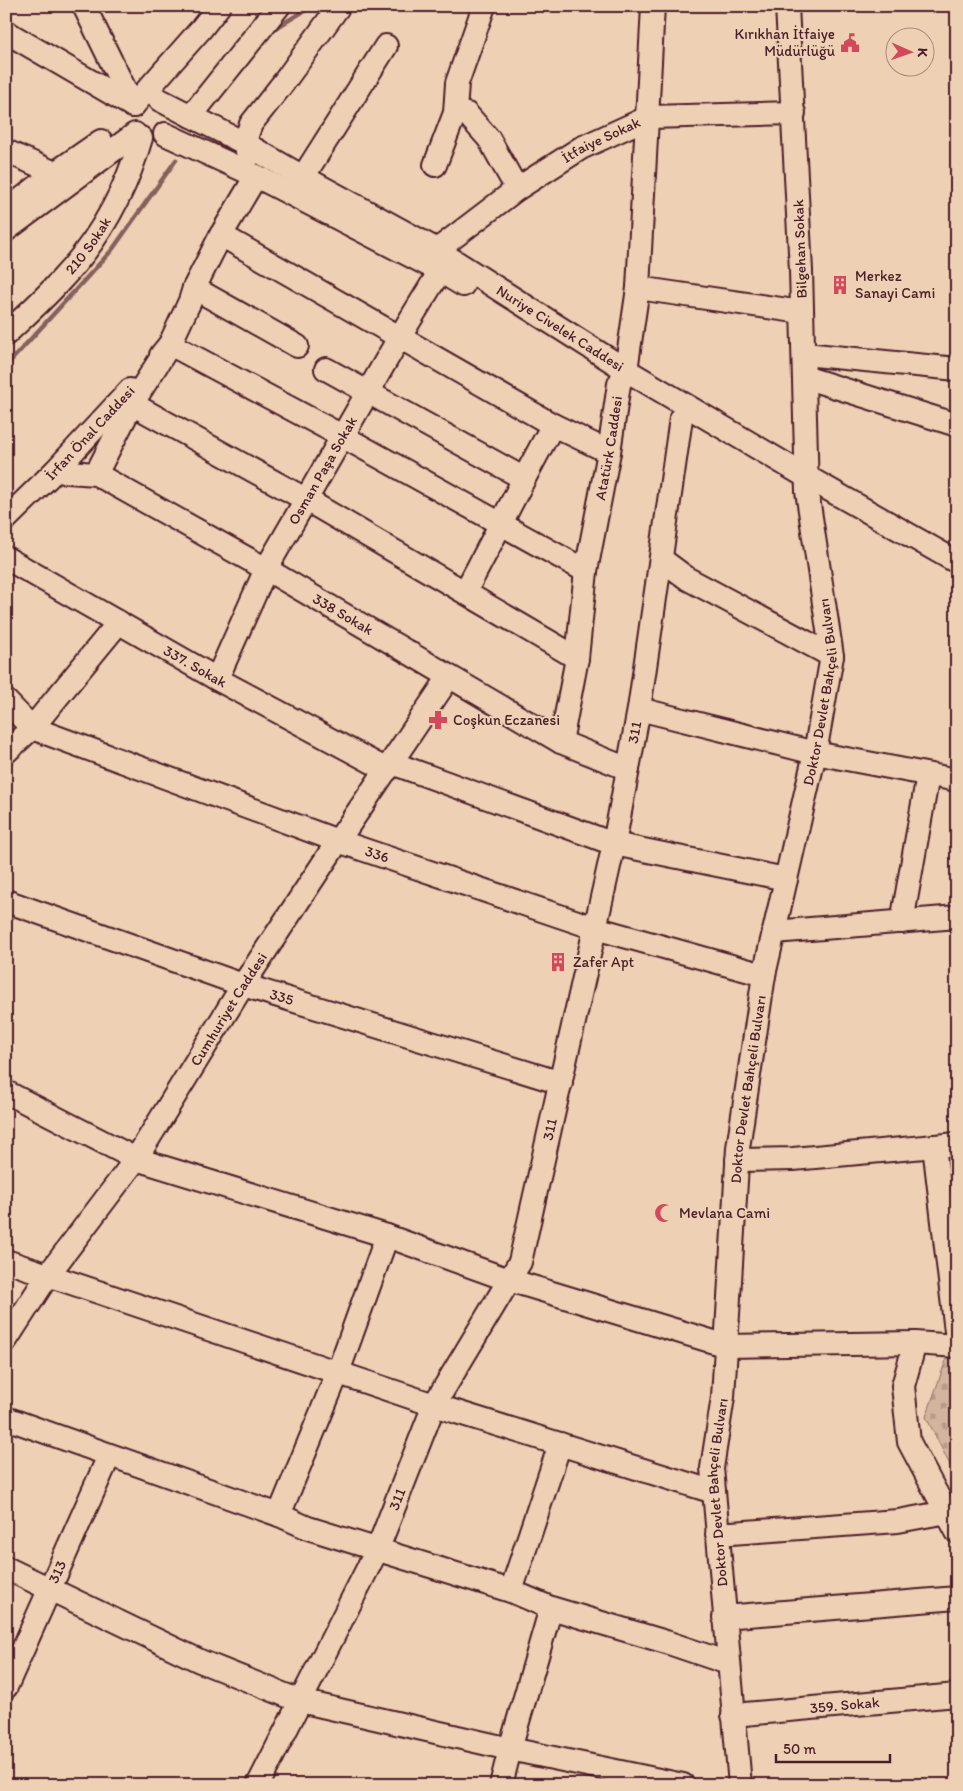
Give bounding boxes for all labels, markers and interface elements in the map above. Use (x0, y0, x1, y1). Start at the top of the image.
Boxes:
place label: Kırıkhan İtfaiye Müdürlüğü (734, 25, 835, 60)
north arrow (886, 28, 936, 78)
public building icon: Kırıkhan İtfaiye Müdürlüğü (839, 32, 861, 54)
text: K (914, 48, 931, 58)
street label: İtfaiye Sokak (558, 113, 644, 167)
street label: Bilgehan Sokak (789, 199, 811, 299)
street label: 210 Sokak (61, 213, 115, 278)
place label: Merkez Sanayi Cami (855, 267, 935, 302)
building icon: Merkez Sanayi Cami (829, 274, 851, 296)
street label: Nuriye Civelek Caddesi (493, 281, 627, 375)
street label: İrfan Önal Caddesi (42, 382, 138, 484)
street label: Atatürk Caddesi (591, 395, 626, 502)
street label: Osman Paşa Sokak (284, 413, 361, 528)
street label: 338 Sokak (309, 589, 377, 639)
street label: Doktor Devlet Bahçeli Bulvarı (799, 597, 841, 787)
street label: 337. Sokak (160, 641, 230, 692)
pharmacy icon: Coşkun Eczanesi (427, 709, 449, 731)
place label: Coşkun Eczanesi (453, 711, 560, 729)
street label: 311 (624, 720, 646, 745)
street label: 336 (363, 842, 392, 867)
street label: Cumhuriyet Caddesi (186, 949, 271, 1069)
building icon: Zafer Apt (547, 951, 569, 973)
place label: Zafer Apt (573, 953, 635, 971)
street label: 335 (268, 985, 296, 1009)
street label: Doktor Devlet Bahçeli Bulvarı (727, 994, 770, 1184)
street label: 311 (539, 1117, 561, 1142)
mosque icon: Mevlana Cami (653, 1202, 675, 1224)
place label: Mevlana Cami (679, 1204, 770, 1222)
street label: Doktor Devlet Bahçeli Bulvarı (703, 1397, 732, 1588)
street label: 311 (385, 1486, 410, 1513)
street label: 313 (44, 1558, 70, 1586)
street label: 359. Sokak (809, 1693, 881, 1717)
scale bar (776, 1731, 889, 1763)
text: 50 m (783, 1740, 816, 1758)

